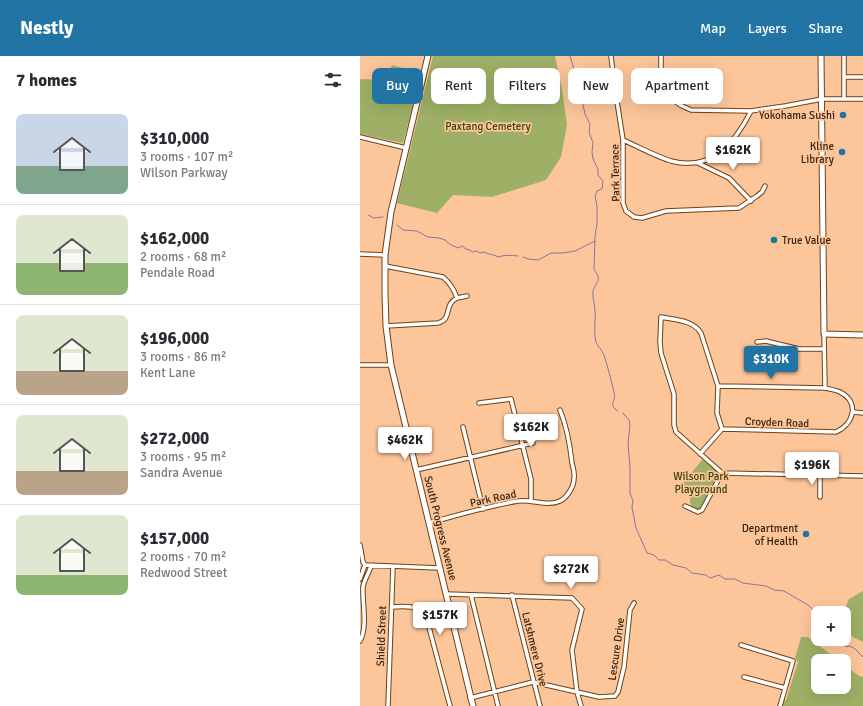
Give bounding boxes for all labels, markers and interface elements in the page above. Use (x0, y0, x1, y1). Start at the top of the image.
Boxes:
text: Nestly (20, 16, 73, 40)
text: Map (700, 20, 726, 37)
text: Layers (748, 20, 787, 37)
text: Share (809, 20, 843, 37)
chip: Buy (372, 68, 423, 104)
chip: Rent (431, 68, 486, 104)
chip: Filters (494, 68, 560, 104)
chip: New (568, 68, 623, 104)
chip: Apartment (631, 68, 723, 104)
icon: filters (322, 69, 344, 91)
text: 7 homes (16, 70, 77, 91)
place label: Yokohama Sushi (759, 109, 835, 122)
marker: Yokohama Sushi (838, 110, 848, 120)
park label: Paxtang Cemetery (445, 120, 532, 133)
text: $310,000 (140, 128, 209, 149)
icon: home (48, 130, 96, 178)
pin: $162K (705, 137, 761, 171)
place label: Kline Library (801, 140, 835, 166)
text: $162K (715, 142, 751, 158)
street label: Park Terrace (608, 144, 623, 202)
marker: Kline Library (837, 147, 847, 157)
text: 3 rooms · 107 m² (140, 149, 233, 165)
text: Wilson Parkway (140, 165, 228, 181)
text: $162,000 (140, 228, 209, 249)
icon: home (48, 231, 96, 279)
place label: True Value (782, 234, 831, 247)
marker: True Value (769, 235, 779, 245)
text: 2 rooms · 68 m² (140, 249, 226, 265)
text: Pendale Road (140, 265, 215, 281)
text: $196,000 (140, 328, 209, 349)
icon: home (48, 331, 96, 379)
pin: $310K (743, 346, 799, 380)
text: 3 rooms · 86 m² (140, 349, 226, 365)
text: $310K (753, 351, 789, 367)
text: Kent Lane (140, 365, 195, 381)
pin: $162K (503, 414, 559, 448)
street label: Croyden Road (745, 415, 810, 430)
text: $162K (513, 419, 549, 435)
pin: $462K (377, 427, 433, 461)
text: $272,000 (140, 428, 209, 449)
icon: home (48, 431, 96, 479)
text: $462K (387, 432, 423, 448)
text: 3 rooms · 95 m² (140, 449, 226, 465)
pin: $196K (784, 452, 840, 486)
text: $196K (794, 457, 830, 473)
text: Sandra Avenue (140, 465, 223, 481)
park label: Wilson Park Playground (673, 470, 729, 496)
street label: South Progress Avenue (421, 474, 460, 582)
street label: Park Road (469, 487, 518, 510)
place label: Department of Health (742, 522, 798, 548)
text: $157,000 (140, 528, 209, 549)
marker: Department of Health (801, 529, 811, 539)
icon: home (48, 531, 96, 579)
text: 2 rooms · 70 m² (140, 549, 226, 565)
pin: $272K (543, 556, 599, 590)
text: $272K (553, 561, 589, 577)
text: Redwood Street (140, 565, 227, 581)
pin: $157K (412, 602, 468, 636)
street label: Shield Street (374, 605, 389, 667)
map controls (811, 606, 851, 694)
button: + (811, 606, 851, 646)
text: $157K (422, 607, 458, 623)
street label: Latshmere Drive (519, 610, 550, 688)
street label: Lescure Drive (606, 617, 627, 681)
button: − (811, 654, 851, 694)

